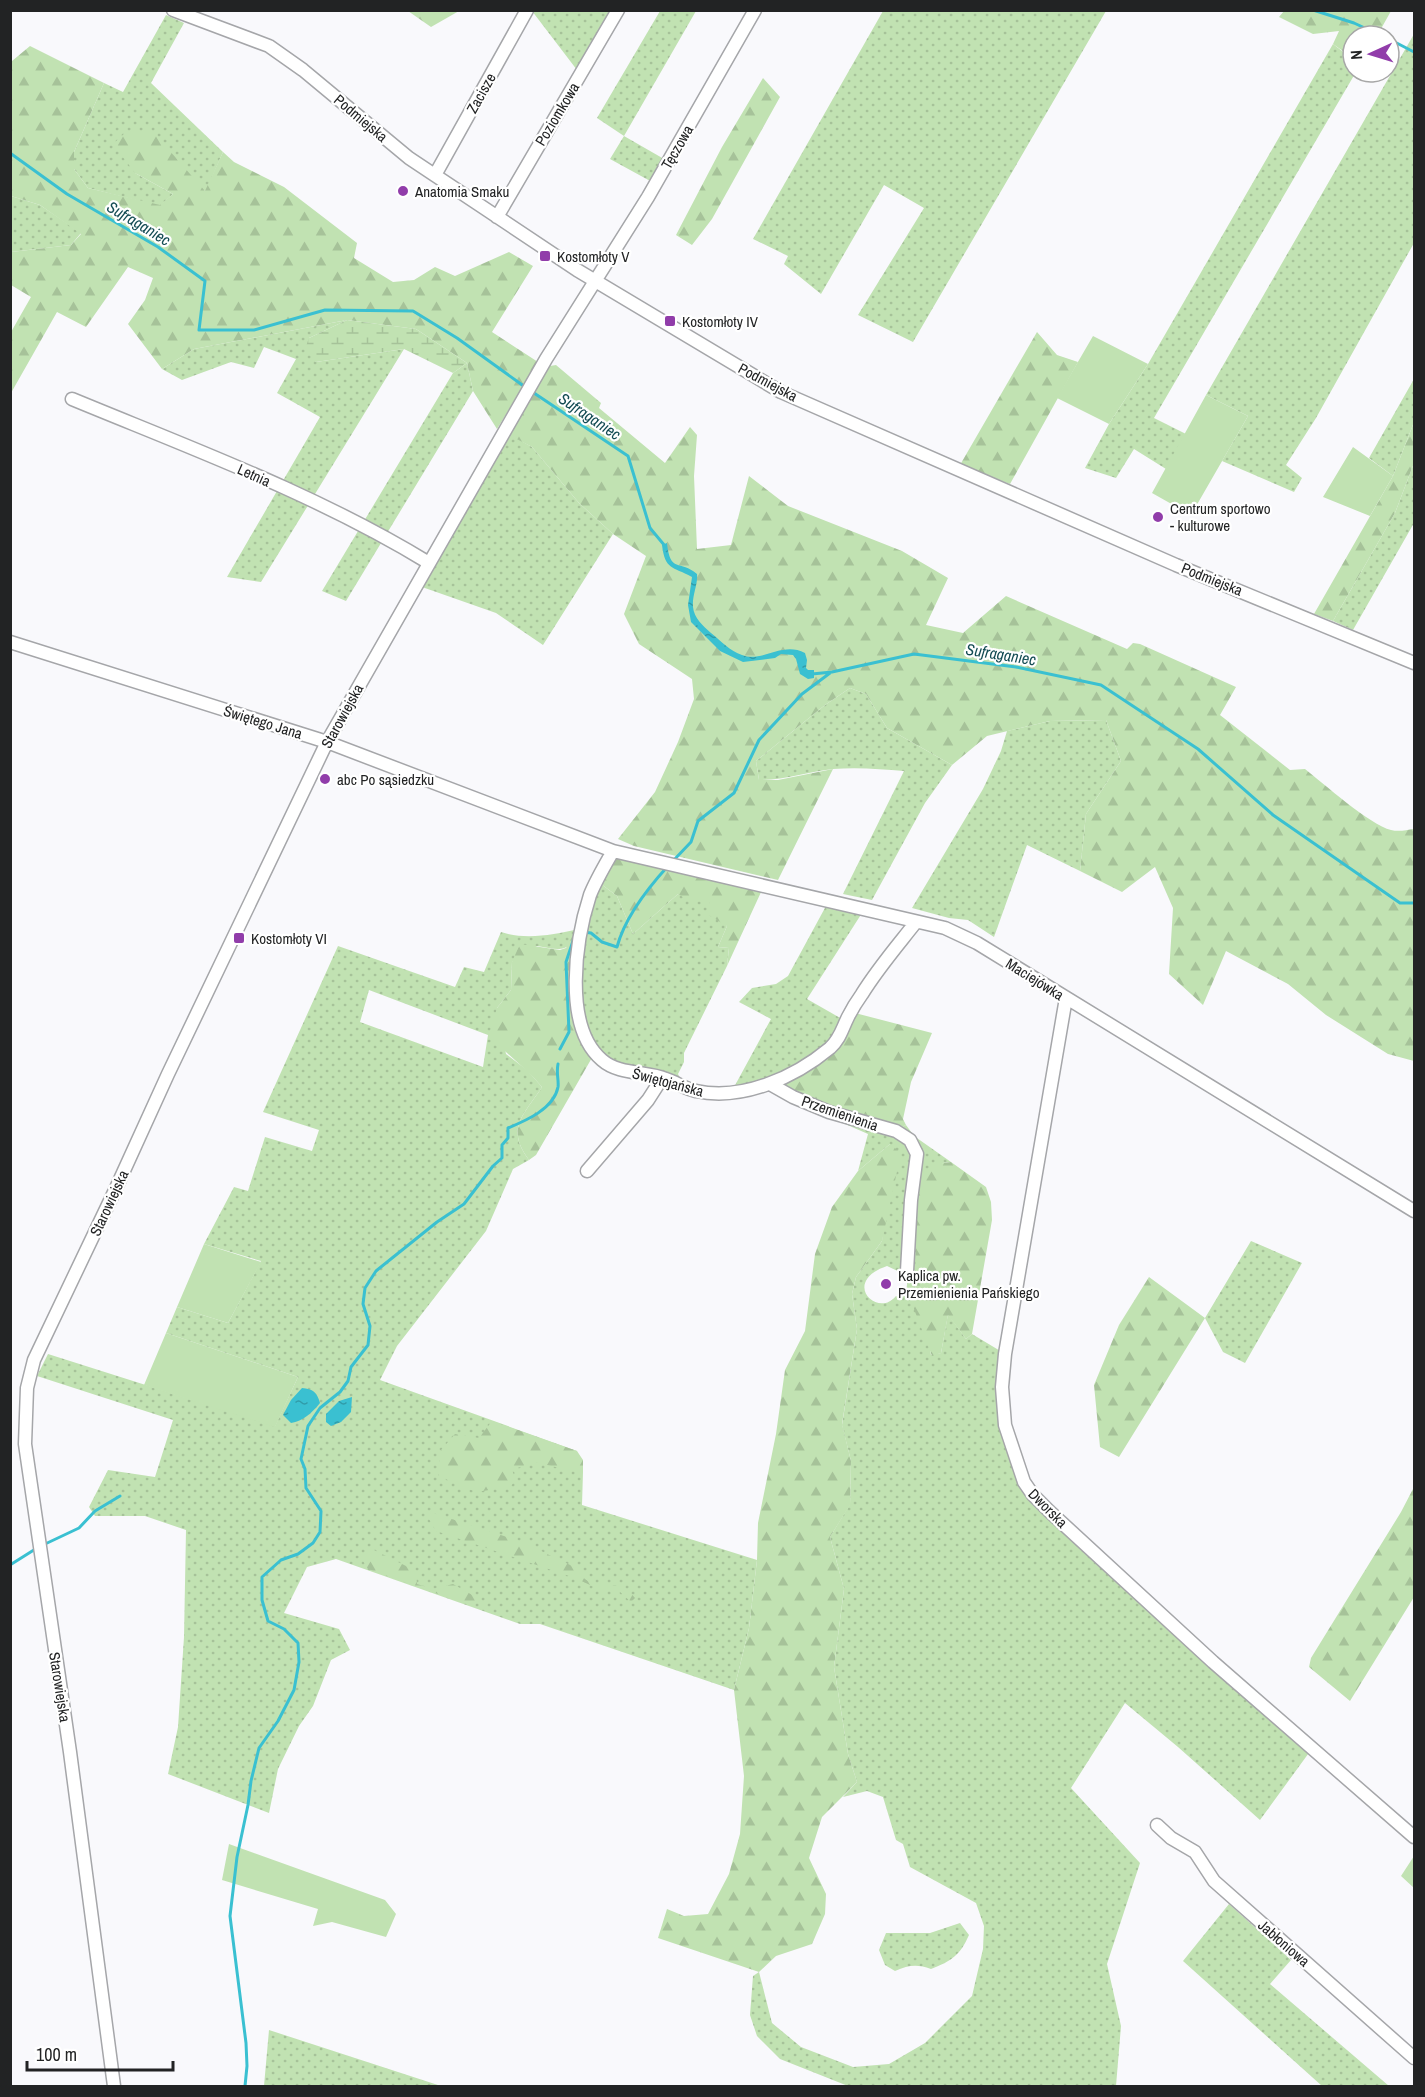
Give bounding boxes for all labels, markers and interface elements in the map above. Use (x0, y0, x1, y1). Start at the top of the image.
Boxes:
north arrow (1341, 24, 1401, 84)
text: N (1345, 50, 1367, 61)
street label: Zacisze (461, 69, 501, 117)
street label: Poziomkowa (530, 78, 584, 150)
street label: Podmiejska (330, 89, 392, 147)
street label: Tęczowa (656, 121, 698, 173)
place label: Anatomia Smaku (414, 181, 509, 202)
marker: Anatomia Smaku (396, 184, 410, 198)
water label: Sufraganiec (103, 195, 175, 251)
place label: Kostomłoty V (557, 246, 630, 267)
marker: Kostomłoty V (538, 249, 552, 263)
place label: Kostomłoty IV (682, 311, 759, 332)
marker: Kostomłoty IV (663, 314, 677, 328)
street label: Podmiejska (735, 358, 801, 406)
water label: Sufraganiec (555, 387, 626, 445)
street label: Letnia (234, 458, 274, 492)
place label: Centrum sportowo - kulturowe (1170, 498, 1271, 536)
marker: Centrum sportowo - kulturowe (1151, 510, 1165, 524)
street label: Podmiejska (1178, 557, 1246, 601)
water label: Sufraganiec (964, 638, 1038, 670)
street label: Starowiejska (316, 680, 368, 752)
street label: Świętego Jana (221, 700, 305, 744)
place label: abc Po sąsiedzku (337, 769, 434, 790)
marker: abc Po sąsiedzku (318, 772, 332, 786)
place label: Kostomłoty VI (251, 928, 327, 949)
marker: Kostomłoty VI (232, 931, 246, 945)
street label: Maciejówka (1002, 953, 1068, 1005)
street label: Świętojańska (630, 1062, 706, 1102)
street label: Przemienienia (799, 1090, 881, 1136)
street label: Starowiejska (85, 1167, 133, 1239)
place label: Kaplica pw. Przemienienia Pańskiego (898, 1265, 1040, 1303)
marker: Kaplica pw. Przemienienia Pańskiego (879, 1277, 893, 1291)
street label: Dworska (1024, 1484, 1072, 1532)
street label: Starowiejska (44, 1651, 76, 1724)
street label: Jabłoniowa (1254, 1915, 1314, 1971)
scale bar (27, 2034, 172, 2072)
text: 100 m (36, 2042, 77, 2067)

